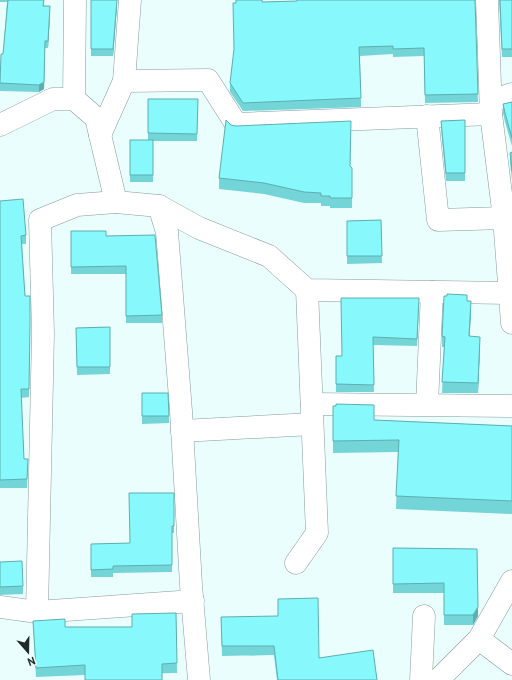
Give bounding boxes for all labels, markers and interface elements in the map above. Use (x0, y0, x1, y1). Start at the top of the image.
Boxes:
north arrow (8, 632, 48, 672)
text: N (26, 654, 37, 669)

